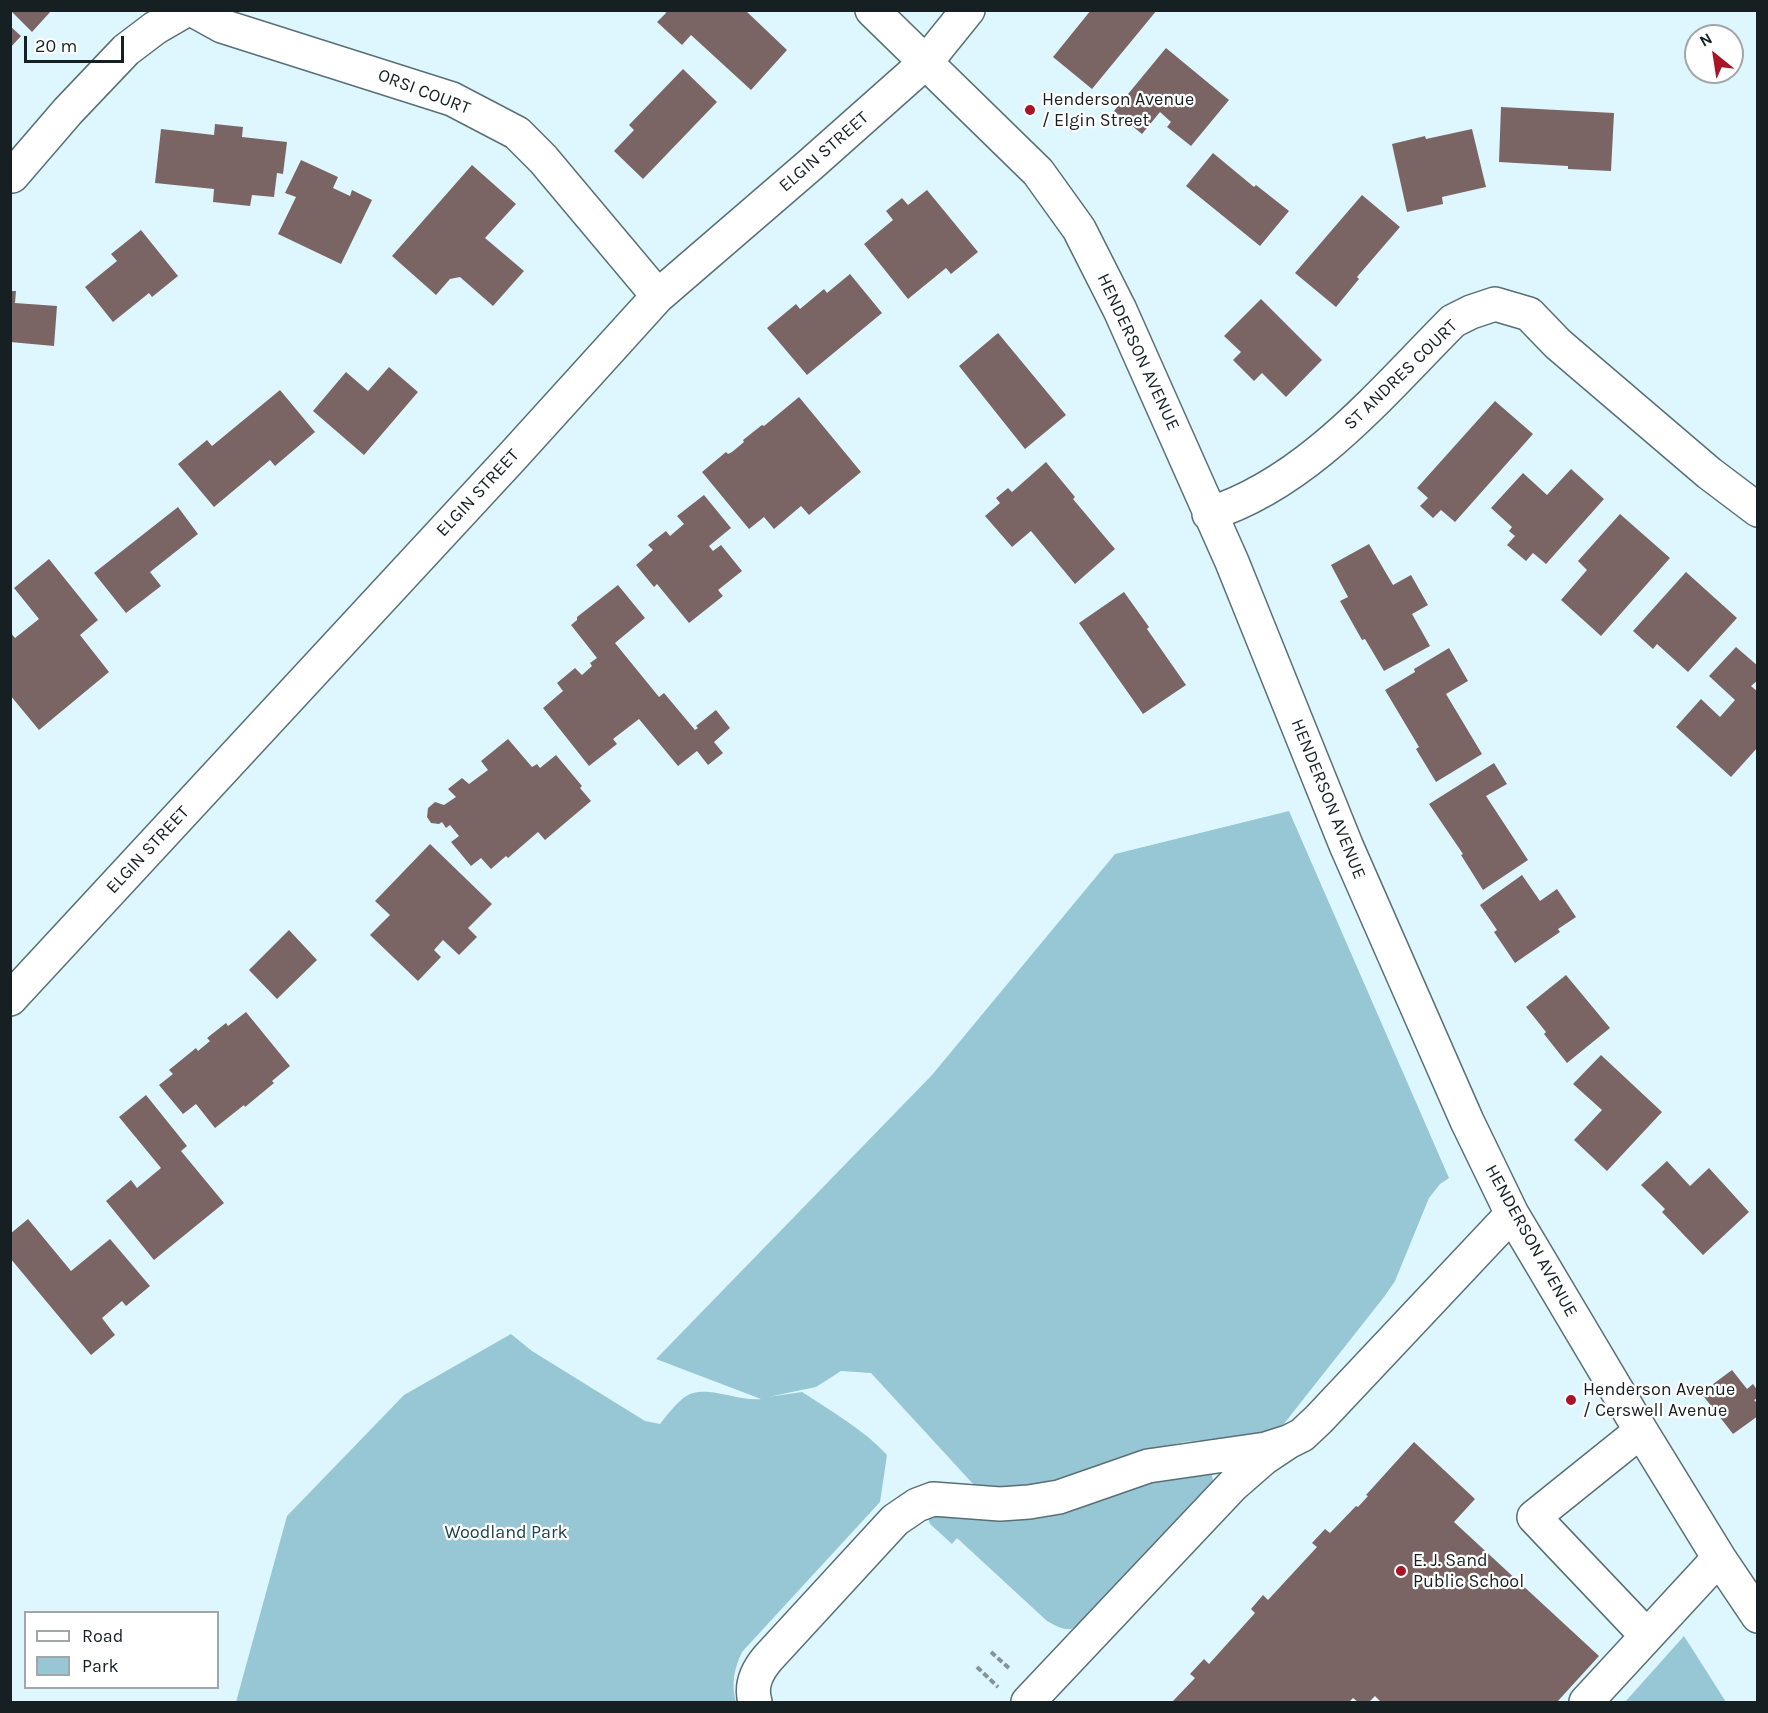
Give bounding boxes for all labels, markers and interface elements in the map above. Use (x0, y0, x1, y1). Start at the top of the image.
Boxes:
scale bar (27, 24, 128, 62)
north arrow (1684, 24, 1744, 84)
text: N (1696, 29, 1715, 51)
text: 20 m (35, 35, 77, 57)
street label: ORSI COURT (375, 64, 473, 120)
place label: Henderson Avenue / Elgin Street (1042, 89, 1194, 132)
marker: Henderson Avenue / Elgin Street (1023, 103, 1037, 117)
street label: ELGIN STREET (775, 107, 873, 197)
street label: HENDERSON AVENUE (1092, 270, 1184, 434)
street label: ST ANDRES COURT (1340, 315, 1462, 435)
street label: ELGIN STREET (432, 445, 524, 541)
street label: HENDERSON AVENUE (1286, 716, 1370, 882)
street label: ELGIN STREET (102, 802, 194, 898)
street label: HENDERSON AVENUE (1480, 1161, 1582, 1321)
place label: Henderson Avenue / Cerswell Avenue (1583, 1379, 1735, 1422)
marker: Henderson Avenue / Cerswell Avenue (1564, 1393, 1578, 1407)
park label: Woodland Park (444, 1522, 568, 1544)
place label: E. J. Sand Public School (1413, 1550, 1524, 1592)
marker: E. J. Sand Public School (1394, 1564, 1408, 1578)
legend (24, 1611, 219, 1689)
text: Road (82, 1625, 123, 1647)
text: Park (82, 1655, 119, 1677)

